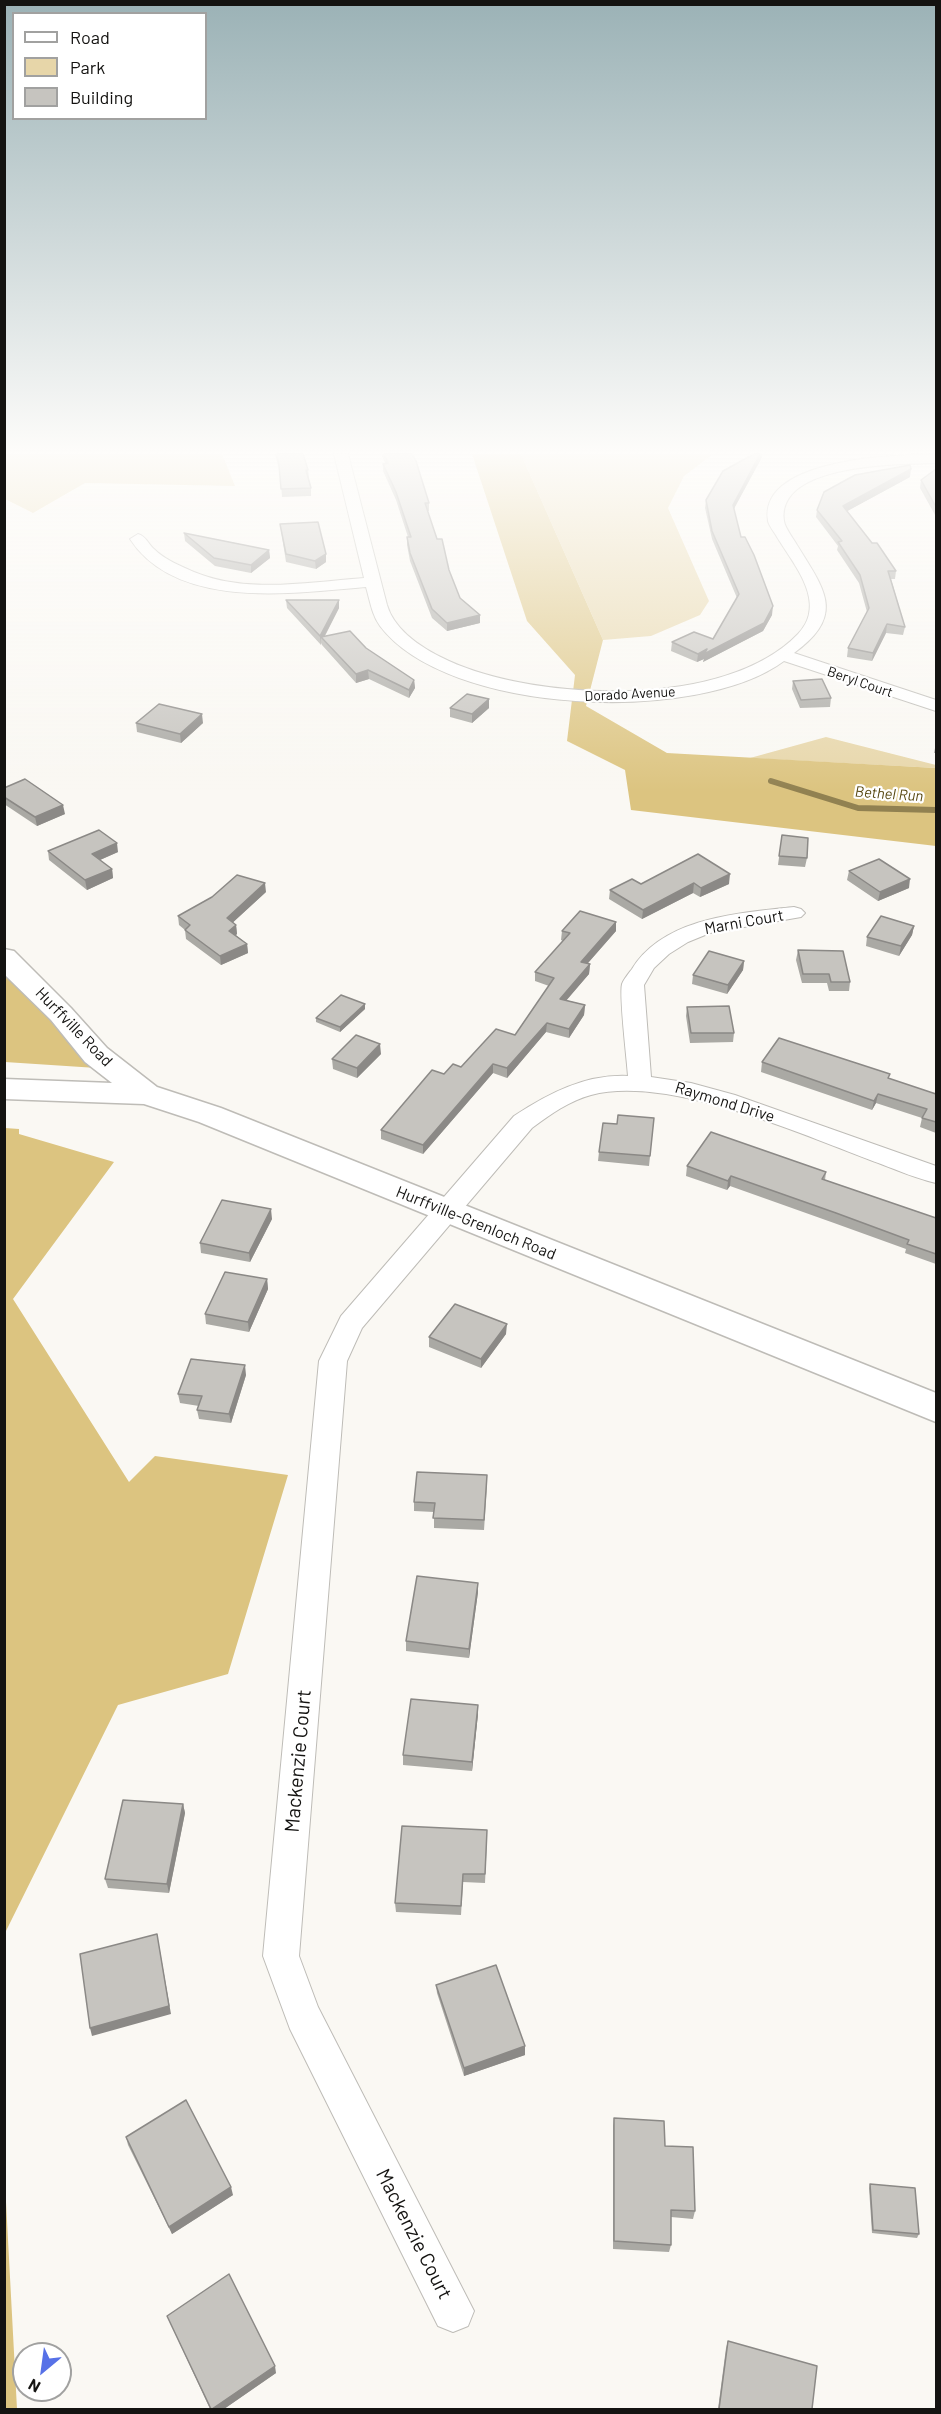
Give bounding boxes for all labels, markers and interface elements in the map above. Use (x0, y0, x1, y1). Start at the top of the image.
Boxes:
legend (12, 12, 207, 120)
text: Road (70, 26, 110, 48)
text: Park (70, 56, 105, 78)
text: Building (70, 86, 133, 108)
street label: Beryl Court (825, 663, 895, 701)
street label: Dorado Avenue (584, 683, 676, 705)
water label: Bethel Run (854, 783, 924, 805)
street label: Marni Court (703, 906, 785, 938)
street label: Hurffville Road (31, 983, 117, 1071)
street label: Raymond Drive (673, 1078, 777, 1126)
street label: Hurffville-Grenloch Road (393, 1182, 559, 1264)
street label: Mackenzie Court (280, 1689, 316, 1833)
street label: Mackenzie Court (371, 2165, 457, 2303)
north arrow (12, 2342, 72, 2402)
text: N (25, 2376, 43, 2397)

